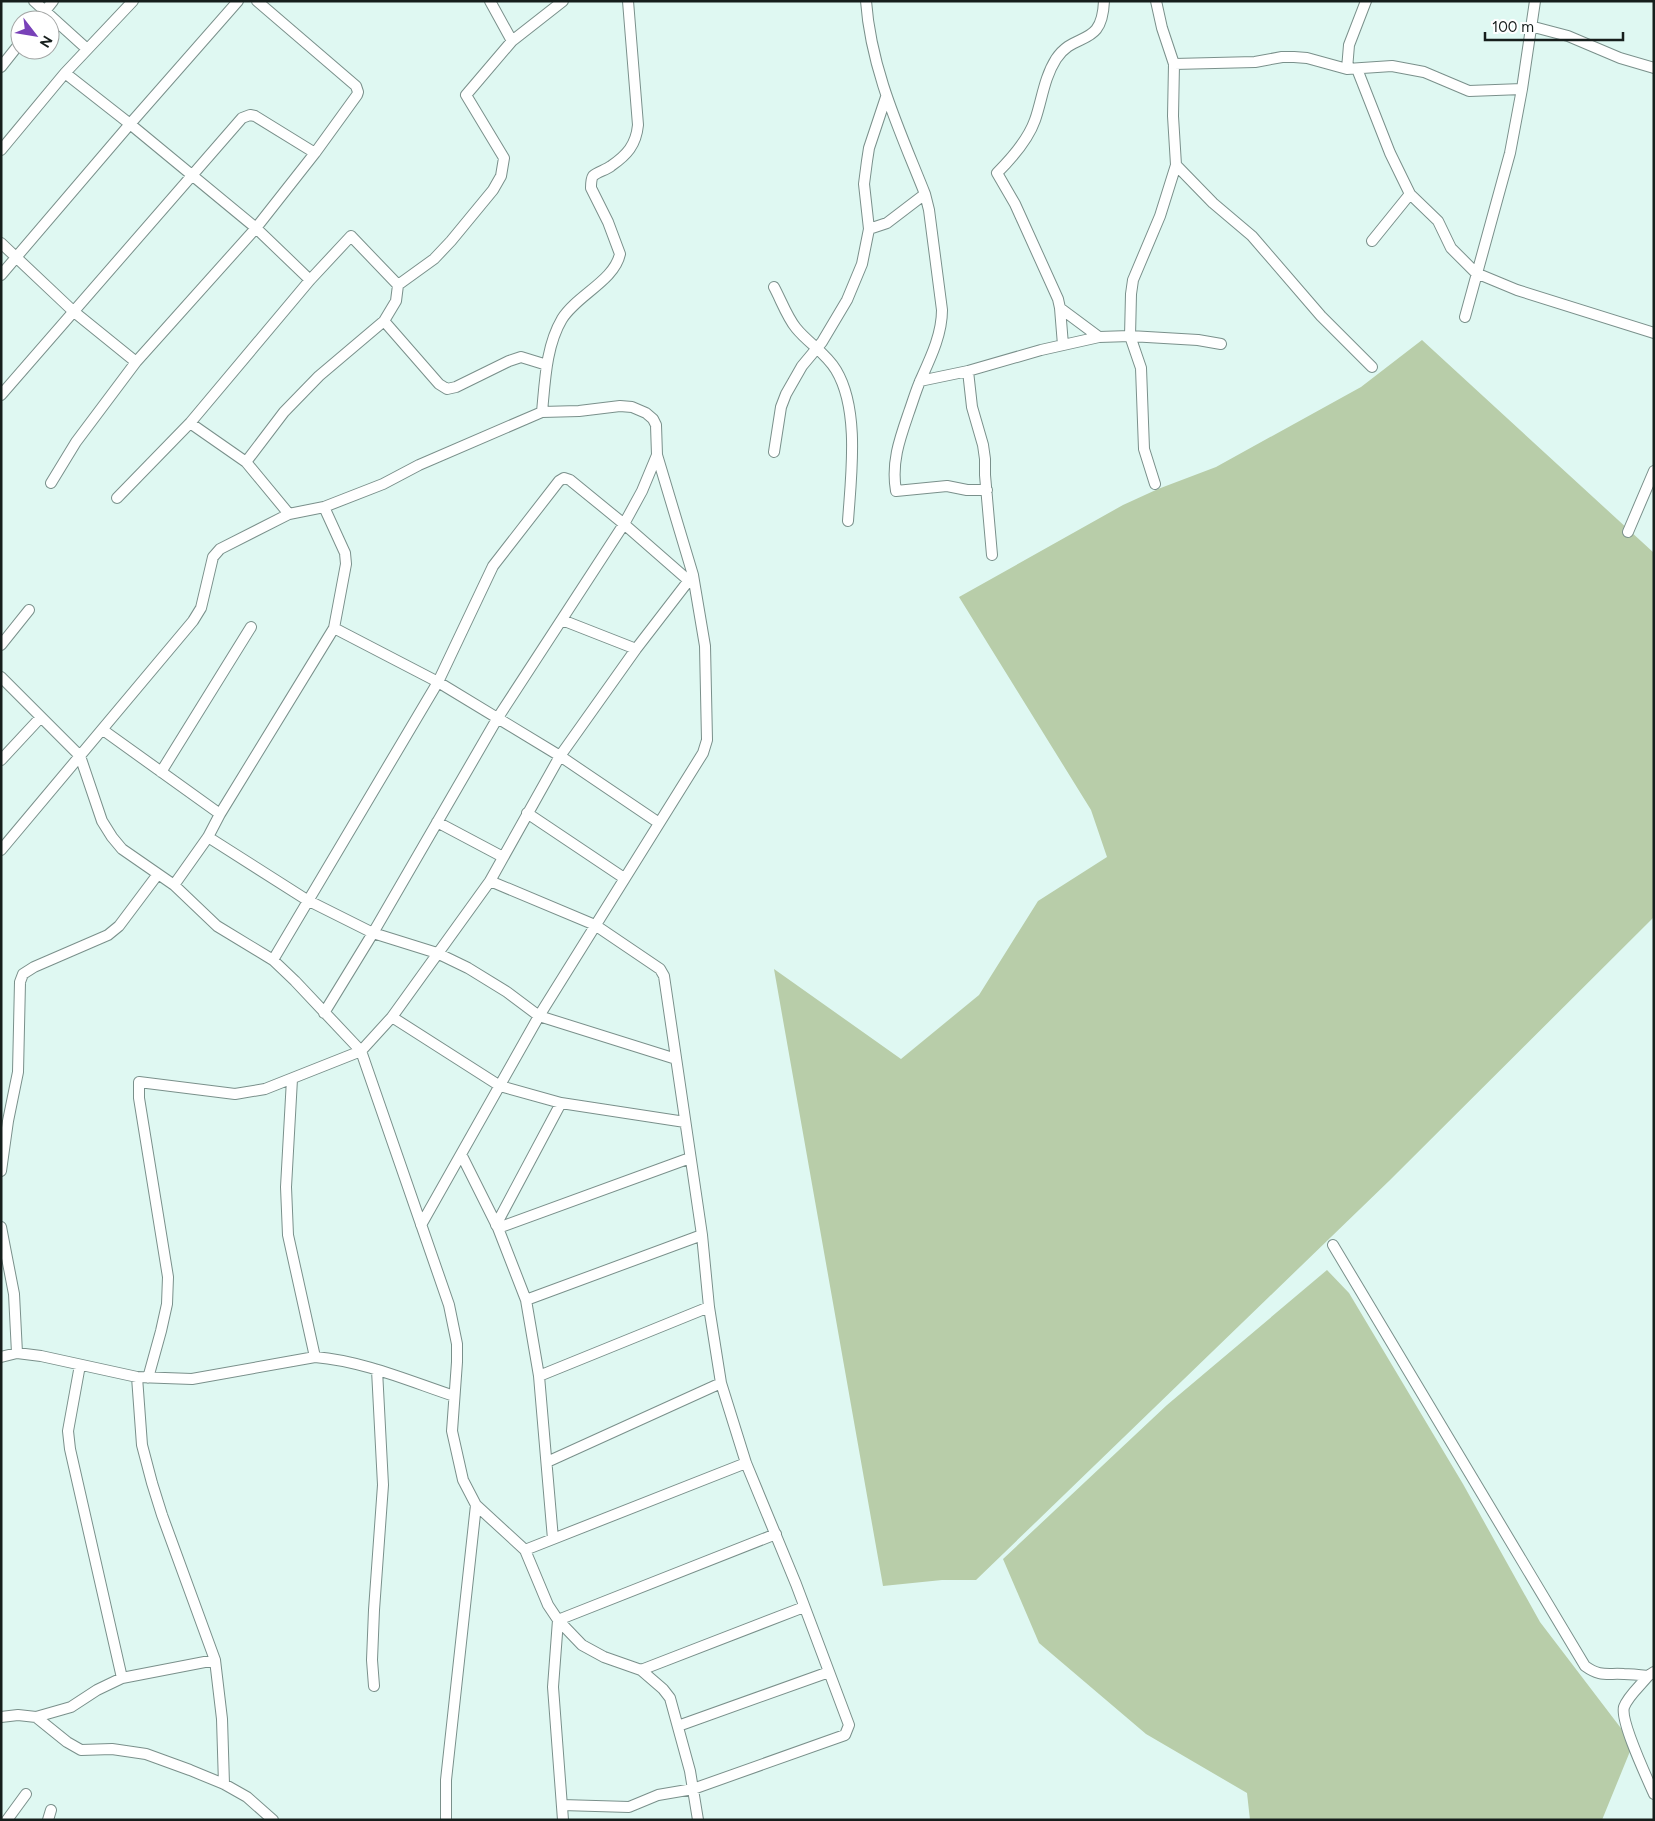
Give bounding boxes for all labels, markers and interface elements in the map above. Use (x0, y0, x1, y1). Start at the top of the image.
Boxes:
north arrow (10, 10, 60, 60)
scale bar (1485, 10, 1622, 42)
text: 100 m (1492, 18, 1534, 36)
text: N (36, 32, 56, 50)

